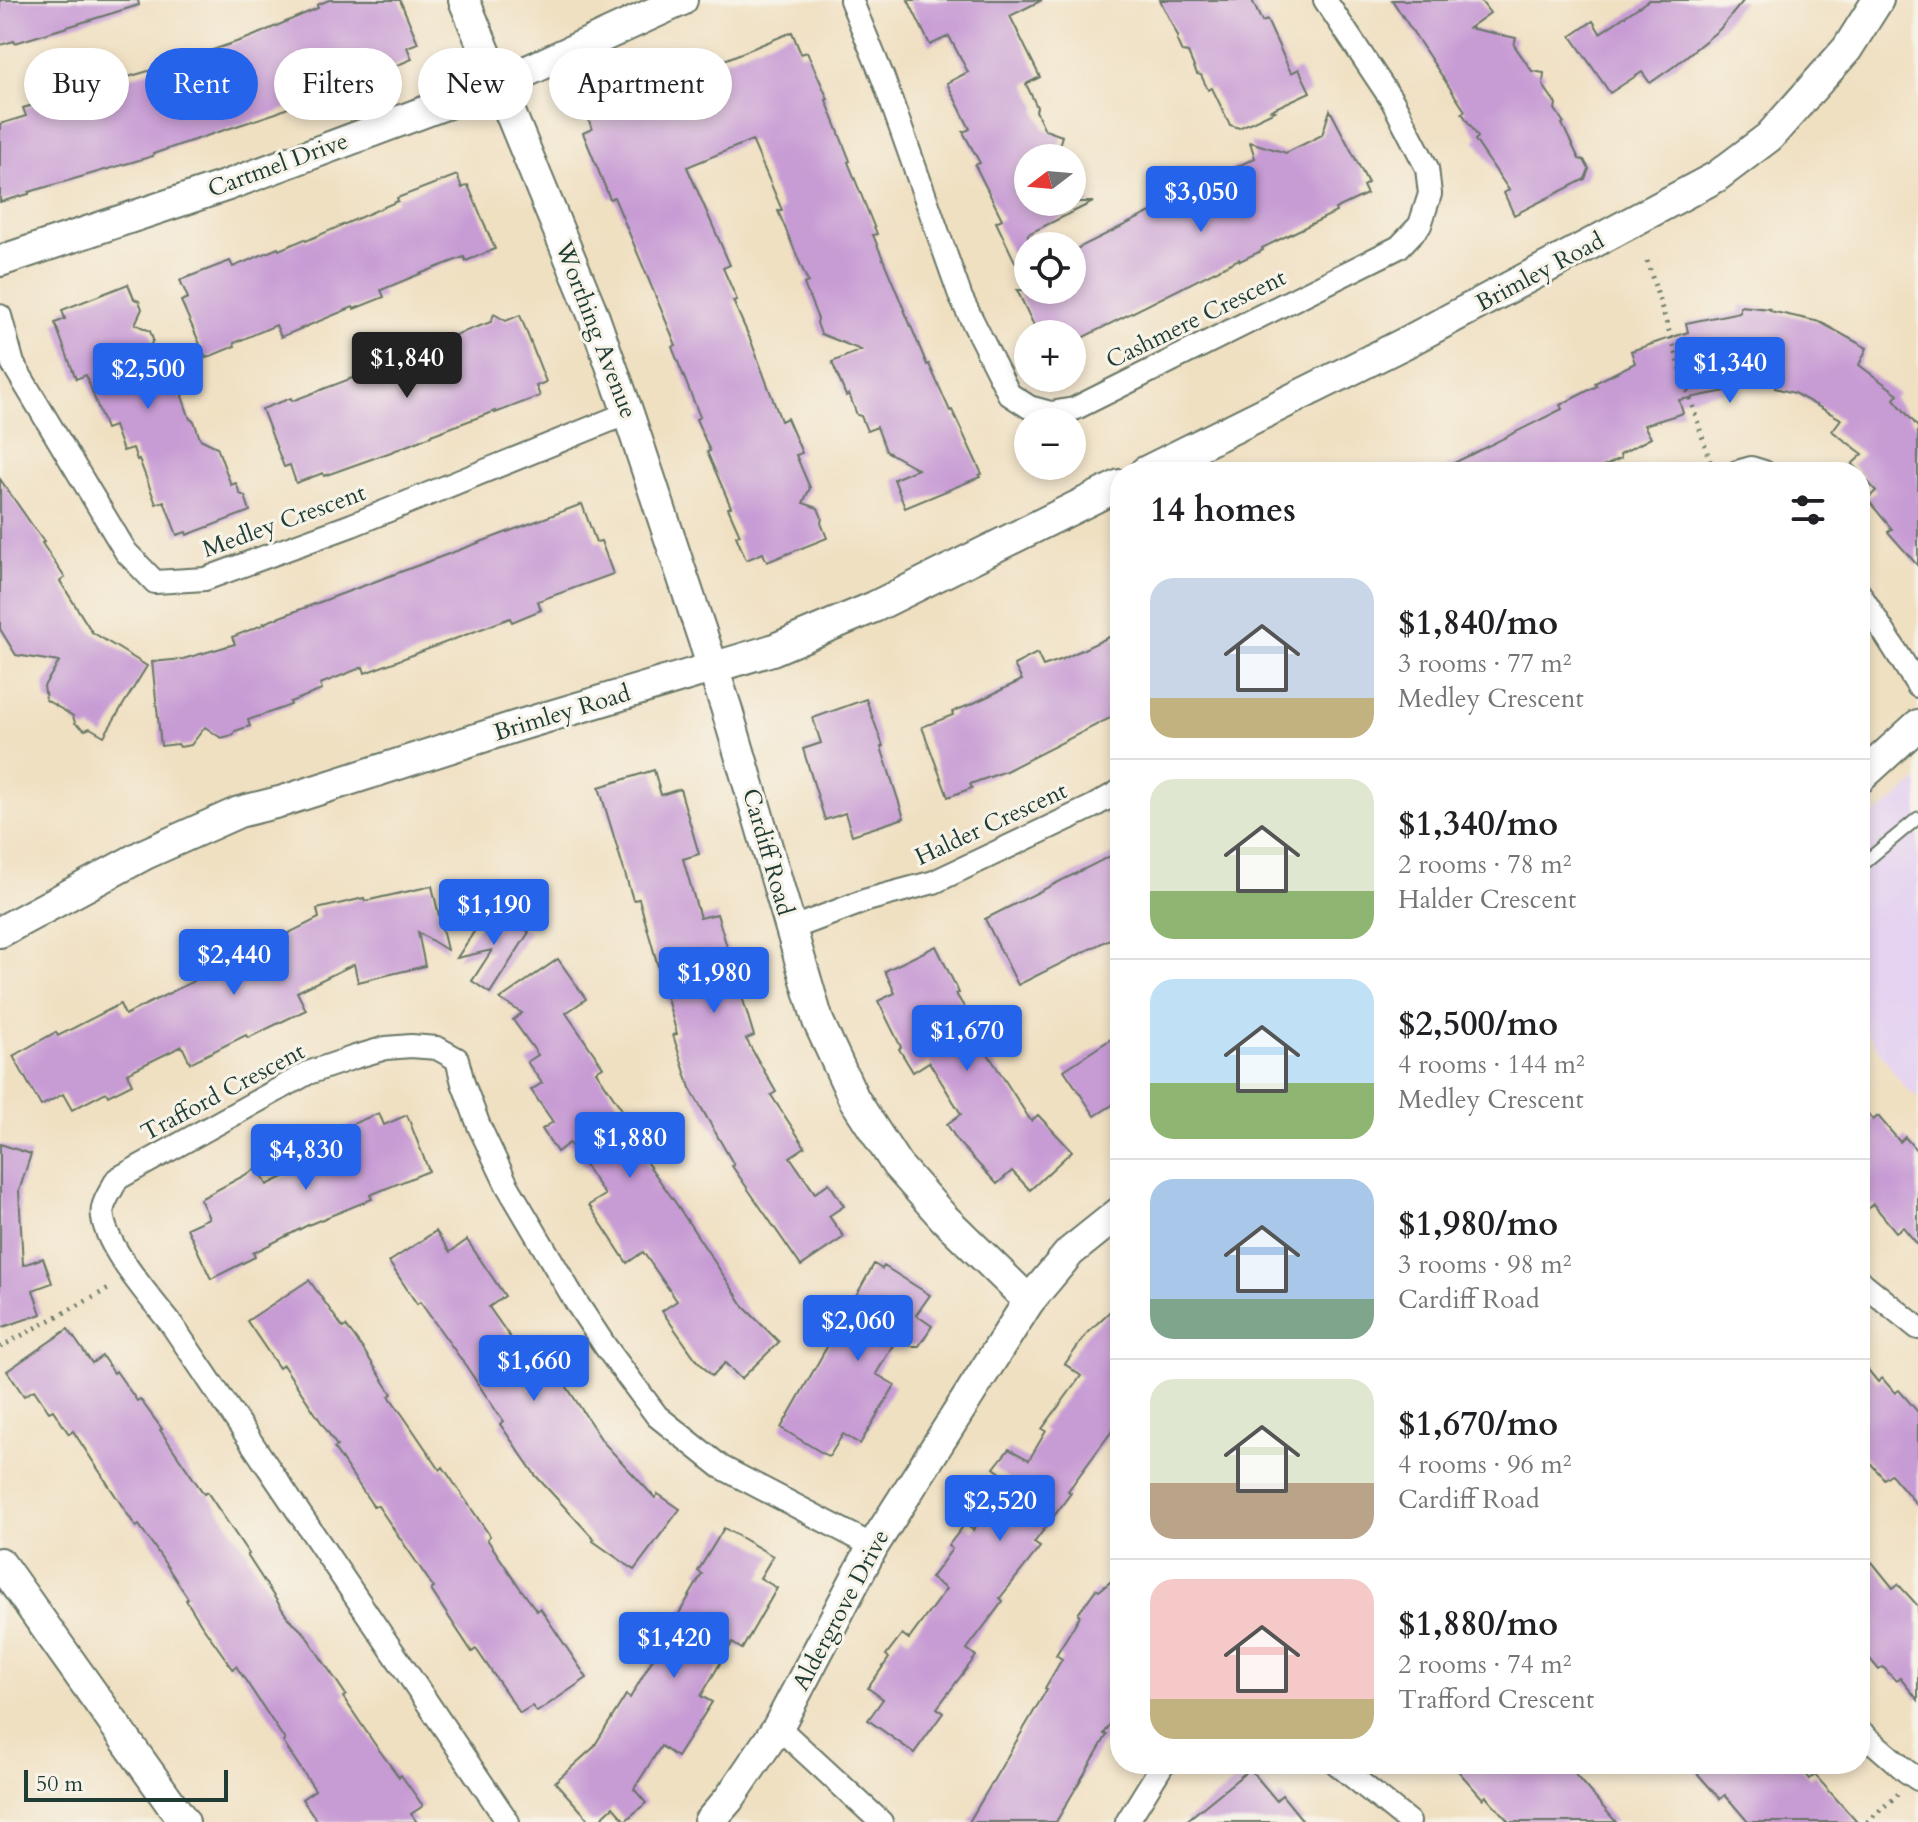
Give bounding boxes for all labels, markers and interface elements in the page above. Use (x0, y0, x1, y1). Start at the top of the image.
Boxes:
chip: Buy (24, 48, 129, 120)
chip: Rent (145, 48, 258, 120)
chip: Filters (274, 48, 402, 120)
chip: New (418, 48, 533, 120)
chip: Apartment (549, 48, 732, 120)
street label: Cartmel Drive (203, 124, 353, 206)
north arrow (1014, 144, 1086, 216)
map controls (1014, 144, 1086, 480)
pin: $3,050 (1136, 166, 1266, 234)
text: $3,050 (1164, 174, 1238, 209)
street label: Brimley Road (1470, 224, 1610, 320)
button: locate (1014, 232, 1086, 304)
street label: Worthing Avenue (547, 236, 645, 423)
street label: Cashmere Crescent (1101, 261, 1292, 377)
button: + (1014, 320, 1086, 392)
pin: $1,840 (342, 332, 472, 400)
pin: $1,340 (1665, 337, 1795, 405)
text: $1,840 (370, 340, 444, 375)
pin: $2,500 (83, 343, 213, 411)
text: $1,340 (1693, 345, 1767, 380)
text: $2,500 (111, 351, 185, 386)
button: − (1014, 408, 1086, 480)
street label: Medley Crescent (198, 476, 371, 566)
text: 14 homes (1150, 487, 1296, 533)
icon: filters (1786, 488, 1830, 532)
text: $1,840/mo (1398, 600, 1558, 646)
icon: home (1214, 610, 1310, 706)
text: 3 rooms · 77 m² (1398, 646, 1571, 681)
street label: Brimley Road (490, 677, 634, 749)
text: Medley Crescent (1398, 681, 1584, 716)
street label: Halder Crescent (909, 774, 1073, 874)
street label: Cardiff Road (734, 785, 802, 920)
text: $1,340/mo (1398, 801, 1558, 847)
icon: home (1214, 811, 1310, 907)
text: 2 rooms · 78 m² (1398, 847, 1571, 882)
pin: $1,190 (429, 879, 559, 947)
text: Halder Crescent (1398, 882, 1576, 917)
text: $1,190 (457, 887, 531, 922)
pin: $2,440 (169, 929, 299, 997)
text: $2,440 (197, 937, 271, 972)
pin: $1,980 (649, 947, 779, 1015)
text: $1,980 (677, 955, 751, 990)
text: $2,500/mo (1398, 1001, 1558, 1047)
pin: $1,670 (902, 1005, 1032, 1073)
icon: home (1214, 1011, 1310, 1107)
text: $1,670 (930, 1013, 1004, 1048)
street label: Trafford Crescent (135, 1035, 311, 1149)
text: 4 rooms · 144 m² (1398, 1047, 1585, 1082)
text: Medley Crescent (1398, 1082, 1584, 1117)
pin: $1,880 (565, 1112, 695, 1180)
text: $1,880 (593, 1120, 667, 1155)
pin: $4,830 (241, 1124, 371, 1192)
text: $4,830 (269, 1132, 343, 1167)
text: $1,980/mo (1398, 1201, 1558, 1247)
icon: home (1214, 1211, 1310, 1307)
text: 3 rooms · 98 m² (1398, 1247, 1571, 1282)
text: Cardiff Road (1398, 1282, 1540, 1317)
pin: $2,060 (793, 1295, 923, 1363)
text: $2,060 (821, 1303, 895, 1338)
pin: $1,660 (469, 1335, 599, 1403)
text: $1,660 (497, 1343, 571, 1378)
text: $1,670/mo (1398, 1401, 1558, 1447)
icon: home (1214, 1411, 1310, 1507)
text: 4 rooms · 96 m² (1398, 1447, 1571, 1482)
pin: $2,520 (935, 1475, 1065, 1543)
text: Cardiff Road (1398, 1482, 1540, 1517)
text: $2,520 (963, 1483, 1037, 1518)
street label: Aldergrove Drive (785, 1524, 897, 1696)
text: $1,880/mo (1398, 1601, 1558, 1647)
icon: home (1214, 1611, 1310, 1707)
pin: $1,420 (609, 1612, 739, 1680)
text: $1,420 (637, 1620, 711, 1655)
text: 2 rooms · 74 m² (1398, 1647, 1571, 1682)
text: Trafford Crescent (1398, 1682, 1594, 1717)
scale bar (24, 1766, 228, 1802)
text: 50 m (36, 1769, 83, 1799)

